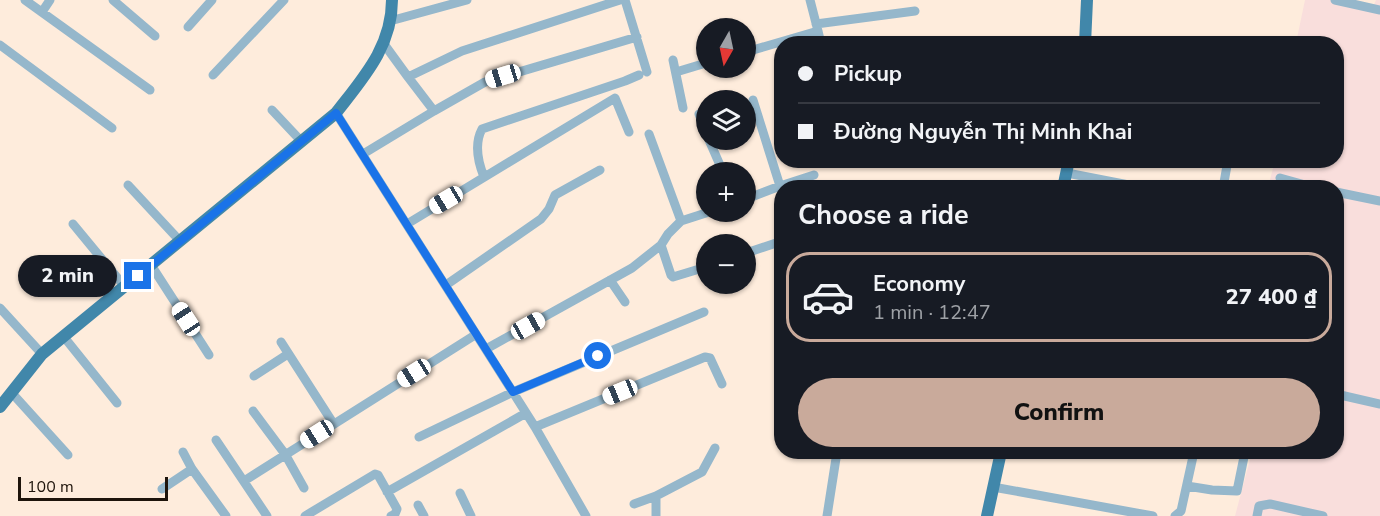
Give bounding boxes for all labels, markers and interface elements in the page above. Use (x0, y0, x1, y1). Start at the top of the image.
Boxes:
north arrow (696, 18, 756, 78)
map controls (696, 18, 756, 294)
text: Pickup (834, 59, 902, 89)
car (483, 62, 523, 90)
button: layers (696, 90, 756, 150)
text: Đường Nguyễn Thị Minh Khai (834, 117, 1132, 147)
button: + (696, 162, 756, 222)
car (426, 183, 466, 217)
text: Choose a ride (798, 197, 969, 234)
button: − (696, 234, 756, 294)
callout: 2 min (18, 255, 117, 297)
text: 2 min (41, 262, 94, 289)
route end (124, 262, 151, 289)
text: Economy (873, 269, 965, 299)
icon: car (801, 270, 855, 324)
text: 27 400 ₫ (1226, 282, 1317, 312)
car (169, 299, 203, 339)
text: 1 min · 12:47 (873, 299, 991, 326)
car (508, 309, 548, 343)
route start (584, 342, 611, 369)
car (394, 356, 434, 390)
car (600, 377, 640, 407)
button: Confirm (798, 378, 1320, 447)
car (297, 417, 337, 451)
scale bar (18, 474, 168, 502)
text: 100 m (27, 476, 74, 498)

